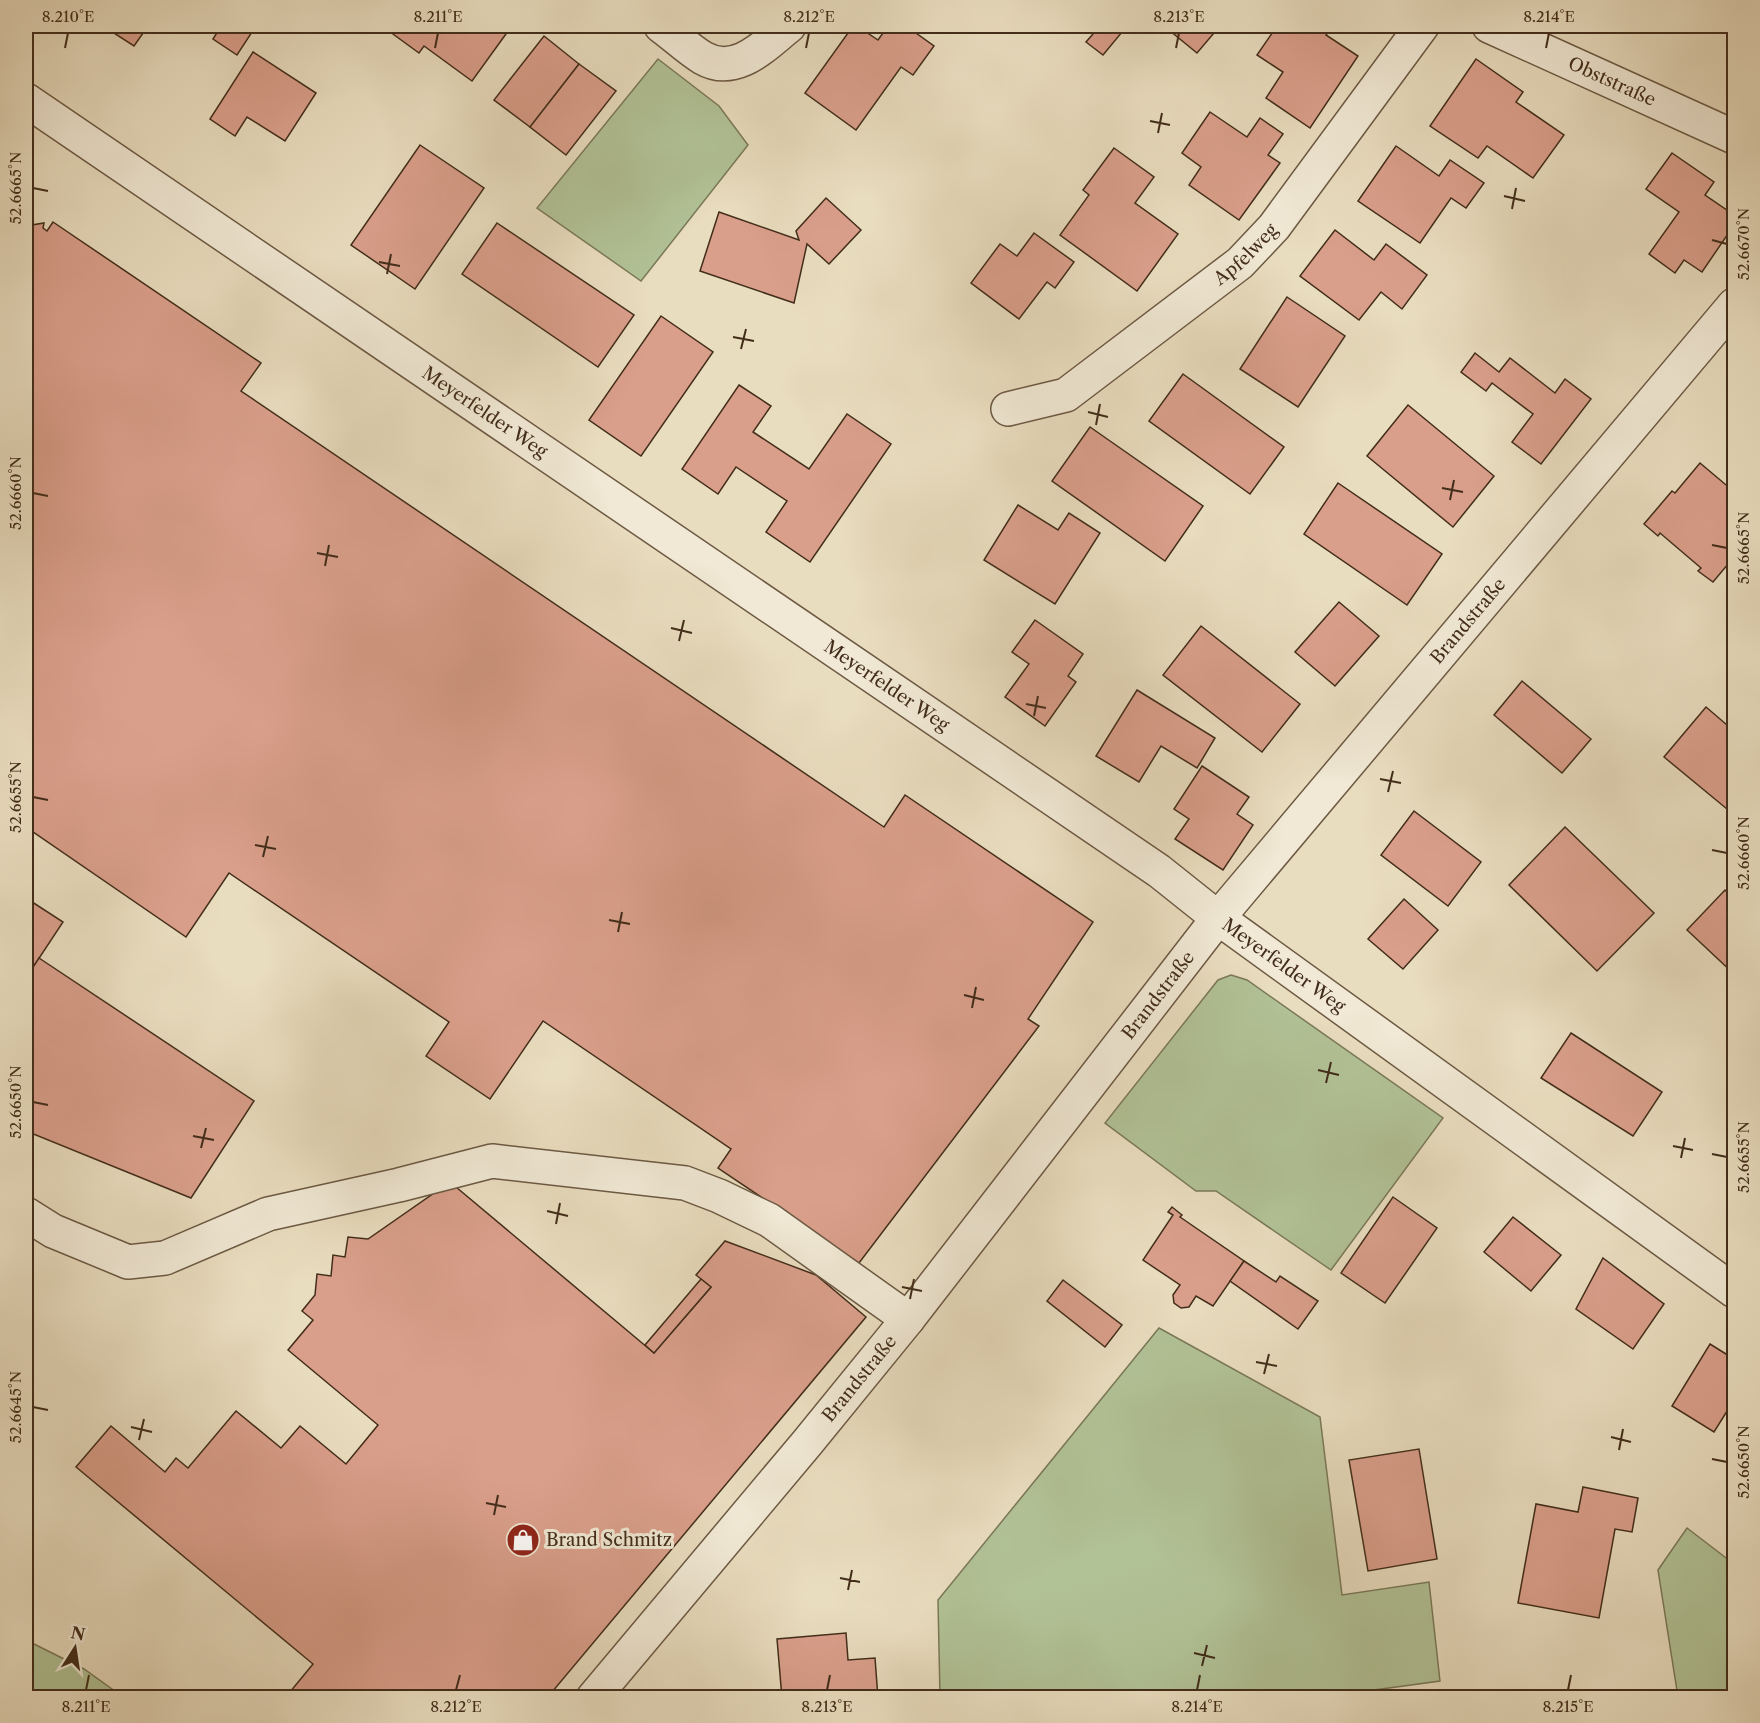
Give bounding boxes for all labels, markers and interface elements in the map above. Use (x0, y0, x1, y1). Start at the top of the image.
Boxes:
text: 8.210°E (42, 7, 94, 26)
text: 8.211°E (413, 7, 463, 26)
text: 8.212°E (783, 7, 835, 26)
text: 8.213°E (1153, 7, 1205, 26)
text: 8.214°E (1523, 7, 1575, 26)
street label: Obststraße (1565, 52, 1659, 111)
text: 52.6665°N (6, 152, 25, 224)
text: 52.6670°N (1734, 208, 1753, 280)
street label: Apfelweg (1209, 219, 1283, 291)
street label: Meyerfelder Weg (418, 362, 552, 463)
text: 52.6660°N (6, 456, 25, 530)
text: 52.6665°N (1734, 512, 1753, 584)
street label: Brandstraße (1426, 573, 1510, 668)
street label: Meyerfelder Weg (820, 635, 954, 736)
text: 52.6655°N (6, 761, 25, 833)
text: 52.6660°N (1734, 816, 1753, 890)
street label: Meyerfelder Weg (1218, 914, 1350, 1018)
street label: Brandstraße (1117, 947, 1199, 1044)
text: 52.6650°N (6, 1065, 25, 1139)
text: 52.6655°N (1734, 1121, 1753, 1193)
street label: Brandstraße (818, 1331, 901, 1426)
text: 52.6645°N (6, 1371, 25, 1443)
text: 52.6650°N (1734, 1425, 1753, 1499)
shop icon: Brand Schmitz (505, 1522, 541, 1558)
place label: Brand Schmitz (546, 1529, 672, 1551)
north arrow (45, 1618, 105, 1678)
text: N (69, 1622, 87, 1645)
text: 8.211°E (61, 1697, 111, 1716)
text: 8.212°E (430, 1697, 482, 1716)
text: 8.213°E (801, 1697, 853, 1716)
text: 8.214°E (1171, 1697, 1223, 1716)
text: 8.215°E (1542, 1697, 1594, 1716)

